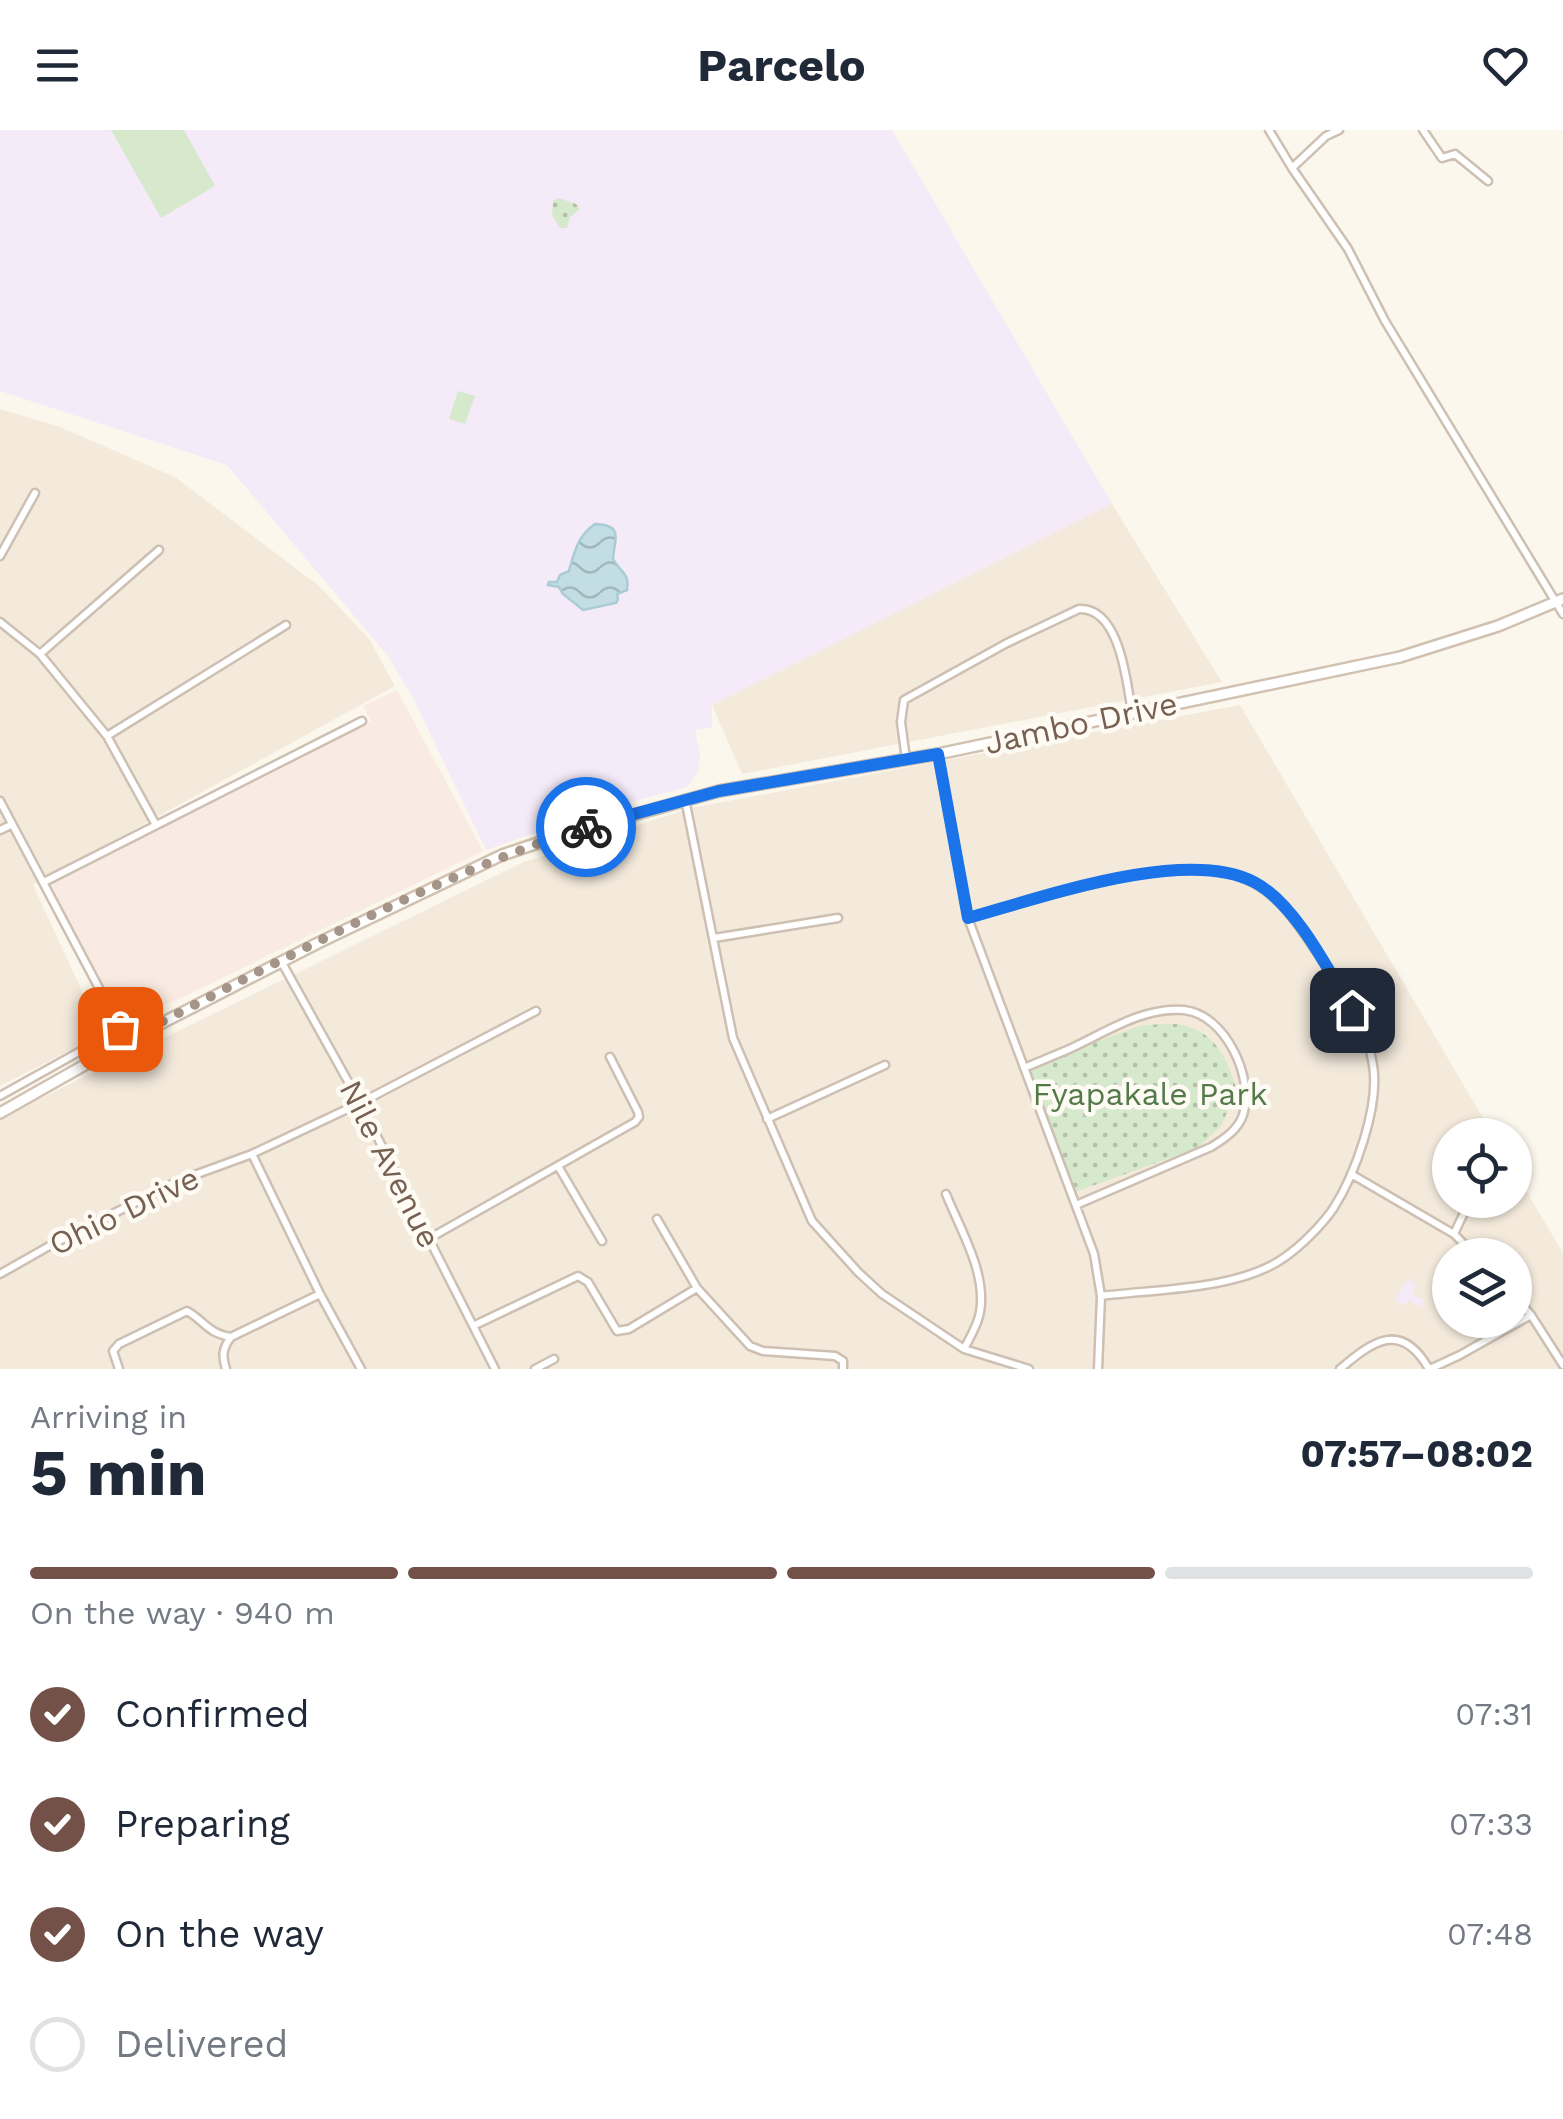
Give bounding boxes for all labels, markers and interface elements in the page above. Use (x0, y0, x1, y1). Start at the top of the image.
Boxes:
icon: menu (30, 38, 85, 93)
icon: heart (1478, 38, 1533, 93)
text: Parcelo (697, 39, 866, 92)
street label: Jambo Drive (981, 684, 1181, 762)
courier (536, 777, 636, 877)
icon: bike (559, 800, 614, 855)
pin (1310, 968, 1395, 1053)
icon: home (1325, 983, 1380, 1038)
pin (78, 987, 163, 1072)
icon: bag (93, 1002, 148, 1057)
street label: Nile Avenue (332, 1074, 448, 1254)
park label: Fyapakale Park (1032, 1075, 1268, 1113)
map controls (1432, 1118, 1532, 1338)
button: locate (1432, 1118, 1532, 1218)
street label: Ohio Drive (43, 1158, 205, 1264)
button: layers (1432, 1238, 1532, 1338)
text: Arriving in (30, 1398, 187, 1436)
text: 07:57–08:02 (1300, 1432, 1533, 1476)
text: 5 min (30, 1435, 207, 1511)
text: On the way · 940 m (30, 1594, 335, 1632)
icon: check (30, 1687, 85, 1742)
text: Confirmed (115, 1692, 310, 1736)
text: 07:31 (1455, 1695, 1533, 1733)
icon: check (30, 1797, 85, 1852)
text: Preparing (115, 1802, 290, 1846)
text: 07:33 (1449, 1805, 1533, 1843)
icon: check (30, 1907, 85, 1962)
text: On the way (115, 1912, 324, 1956)
text: 07:48 (1447, 1915, 1533, 1953)
text: Delivered (115, 2022, 288, 2066)

